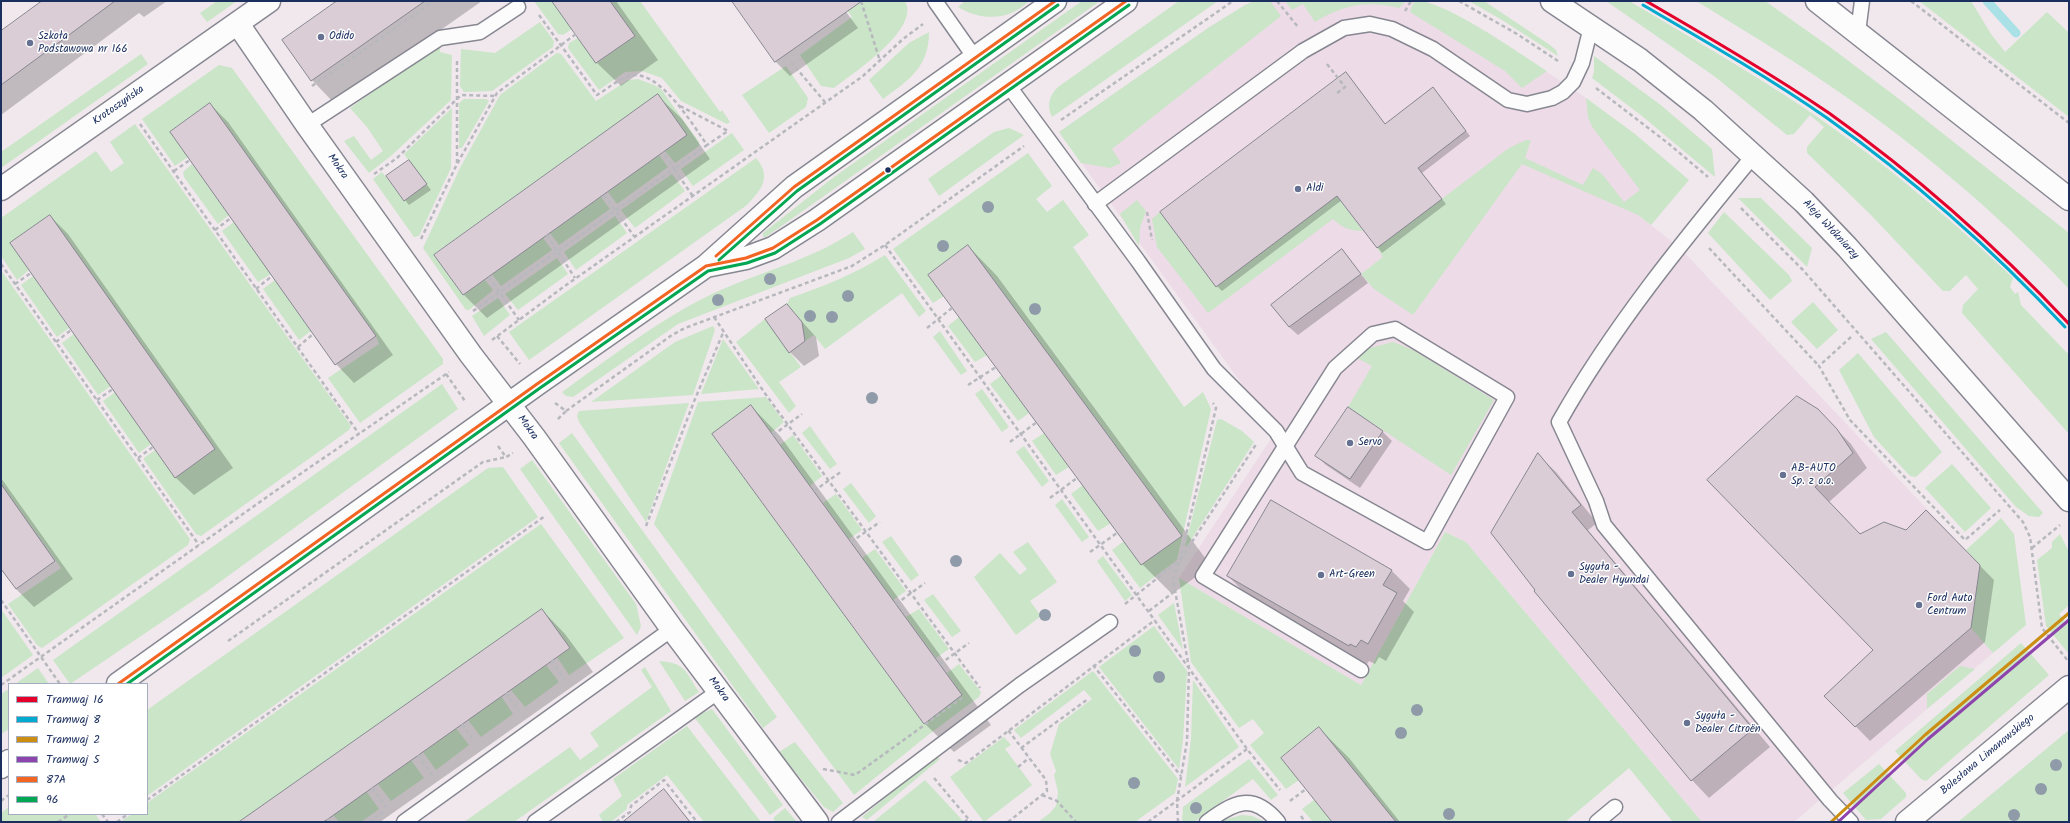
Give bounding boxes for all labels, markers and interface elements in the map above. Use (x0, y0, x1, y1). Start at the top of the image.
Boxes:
place label: Szkoła Podstawowa nr 166 (38, 30, 128, 56)
place label: Odido (329, 30, 354, 44)
marker: Odido (316, 32, 326, 42)
marker: Szkoła Podstawowa nr 166 (25, 38, 35, 48)
street label: Krotoszyńska (91, 83, 147, 129)
street label: Mokra (324, 152, 350, 182)
unlabelled marker (883, 165, 893, 175)
place label: Aldi (1306, 182, 1323, 196)
marker: Aldi (1293, 184, 1303, 194)
street label: Aleja Włókniarzy (1799, 197, 1861, 263)
street label: Mokra (514, 413, 540, 443)
place label: Servo (1358, 436, 1382, 450)
marker: Servo (1345, 438, 1355, 448)
place label: AB-AUTO Sp. z o.o. (1791, 462, 1836, 488)
marker: AB-AUTO Sp. z o.o. (1778, 470, 1788, 480)
place label: Syguła - Dealer Hyundai (1579, 561, 1649, 587)
place label: Art-Green (1329, 568, 1375, 582)
marker: Syguła - Dealer Hyundai (1566, 569, 1576, 579)
marker: Art-Green (1316, 570, 1326, 580)
place label: Ford Auto Centrum (1927, 592, 1972, 618)
marker: Ford Auto Centrum (1914, 600, 1924, 610)
street label: Mokra (704, 675, 732, 705)
legend (8, 683, 148, 815)
text: Tramwaj 16 (46, 690, 104, 709)
text: Tramwaj 8 (46, 710, 100, 729)
place label: Syguła - Dealer Citroën (1695, 710, 1761, 736)
street label: Bolesława Limanowskiego (1938, 712, 2038, 798)
marker: Syguła - Dealer Citroën (1682, 718, 1692, 728)
text: Tramwaj 2 (46, 730, 100, 749)
text: Tramwaj 5 (46, 750, 100, 769)
text: 87A (46, 770, 66, 789)
text: 96 (46, 790, 59, 809)

